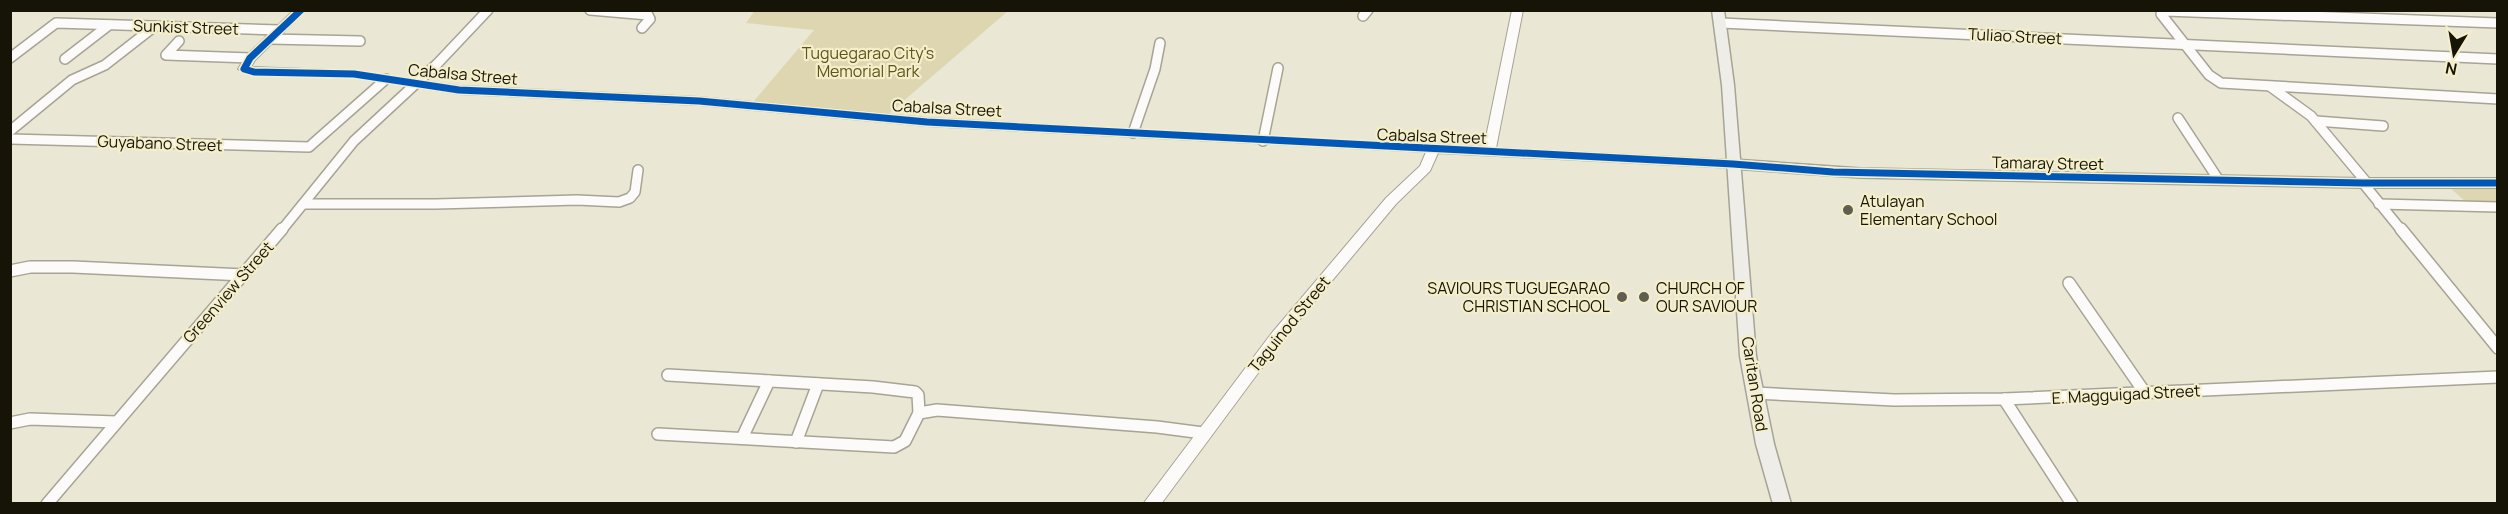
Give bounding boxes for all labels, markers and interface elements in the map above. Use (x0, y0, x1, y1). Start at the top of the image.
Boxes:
street label: Sunkist Street (133, 14, 239, 40)
street label: Tuliao Street (1967, 23, 2063, 49)
north arrow (2424, 24, 2484, 84)
park label: Tuguegarao City's Memorial Park (802, 42, 934, 82)
text: N (2443, 57, 2459, 81)
street label: Cabalsa Street (407, 58, 519, 90)
street label: Cabalsa Street (892, 94, 1002, 122)
street label: Cabalsa Street (1377, 123, 1487, 149)
street label: Guyabano Street (97, 130, 223, 156)
street label: Tamaray Street (1992, 151, 2104, 175)
place label: Atulayan Elementary School (1860, 190, 1998, 230)
marker: Atulayan Elementary School (1841, 203, 1855, 217)
street label: Greenview Street (178, 236, 278, 348)
street label: Taguinod Street (1243, 271, 1335, 377)
place label: SAVIOURS TUGUEGARAO CHRISTIAN SCHOOL (1427, 277, 1610, 317)
place label: CHURCH OF OUR SAVIOUR (1656, 277, 1757, 317)
marker: SAVIOURS TUGUEGARAO CHRISTIAN SCHOOL (1615, 290, 1629, 304)
marker: CHURCH OF OUR SAVIOUR (1637, 290, 1651, 304)
street label: Caritan Road (1737, 335, 1773, 433)
street label: E. Magguigad Street (2051, 379, 2201, 409)

